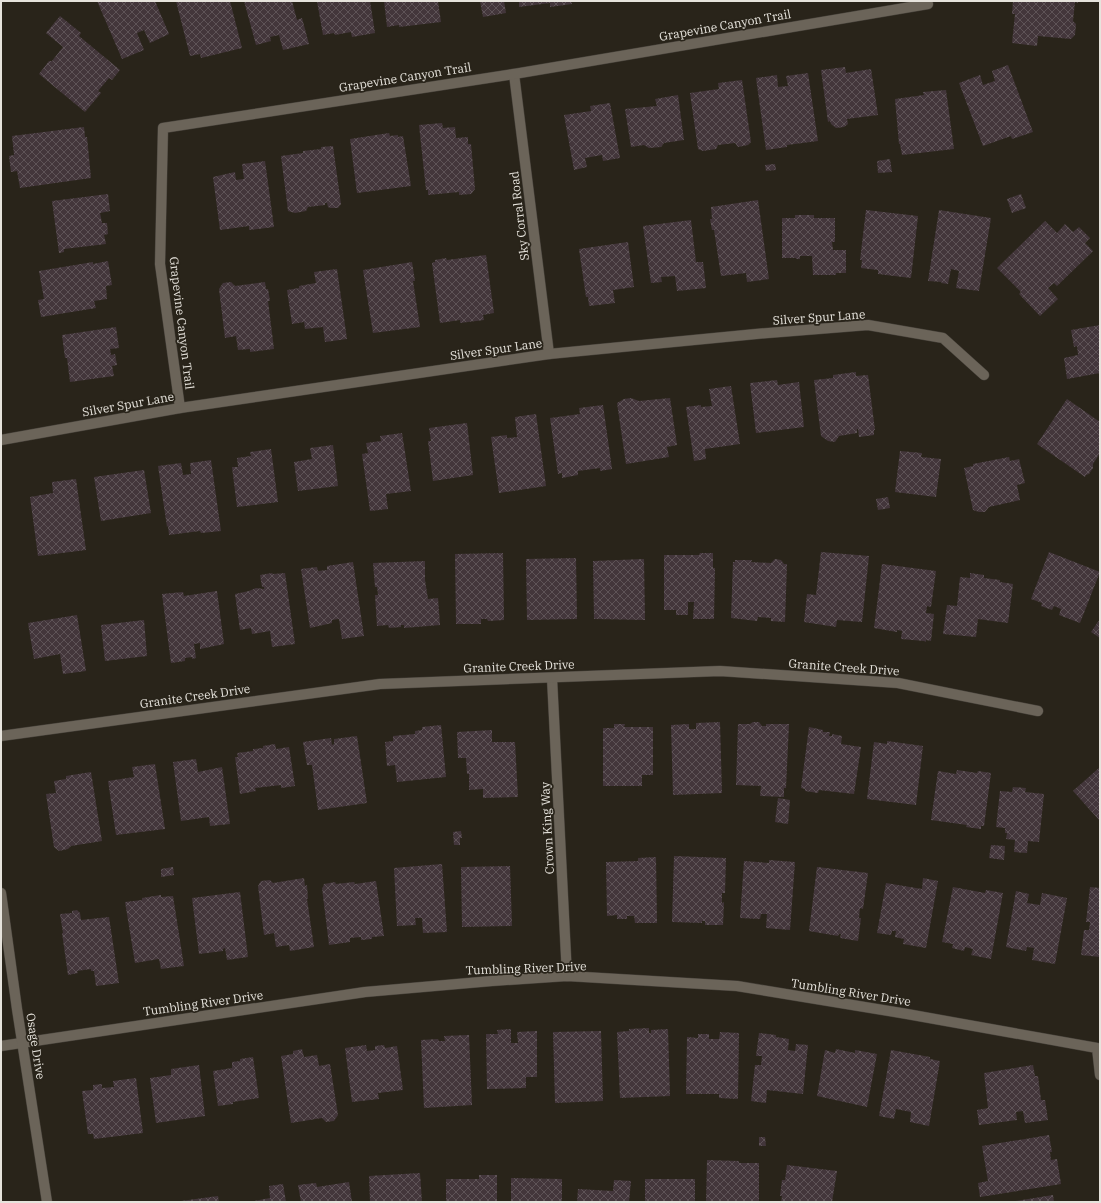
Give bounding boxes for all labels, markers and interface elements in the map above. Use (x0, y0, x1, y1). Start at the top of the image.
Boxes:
street label: Grapevine Canyon Trail (658, 6, 792, 44)
street label: Grapevine Canyon Trail (338, 59, 473, 95)
street label: Sky Corral Road (506, 170, 532, 262)
street label: Grapevine Canyon Trail (166, 256, 198, 391)
street label: Silver Spur Lane (772, 306, 866, 328)
street label: Silver Spur Lane (449, 335, 543, 363)
street label: Silver Spur Lane (81, 389, 175, 419)
street label: Granite Creek Drive (788, 656, 900, 678)
street label: Granite Creek Drive (463, 657, 575, 675)
street label: Granite Creek Drive (139, 681, 251, 711)
street label: Crown King Way (537, 781, 557, 875)
street label: Tumbling River Drive (465, 958, 587, 978)
street label: Tumbling River Drive (790, 975, 912, 1009)
street label: Tumbling River Drive (142, 987, 264, 1019)
street label: Osage Drive (23, 1012, 49, 1080)

